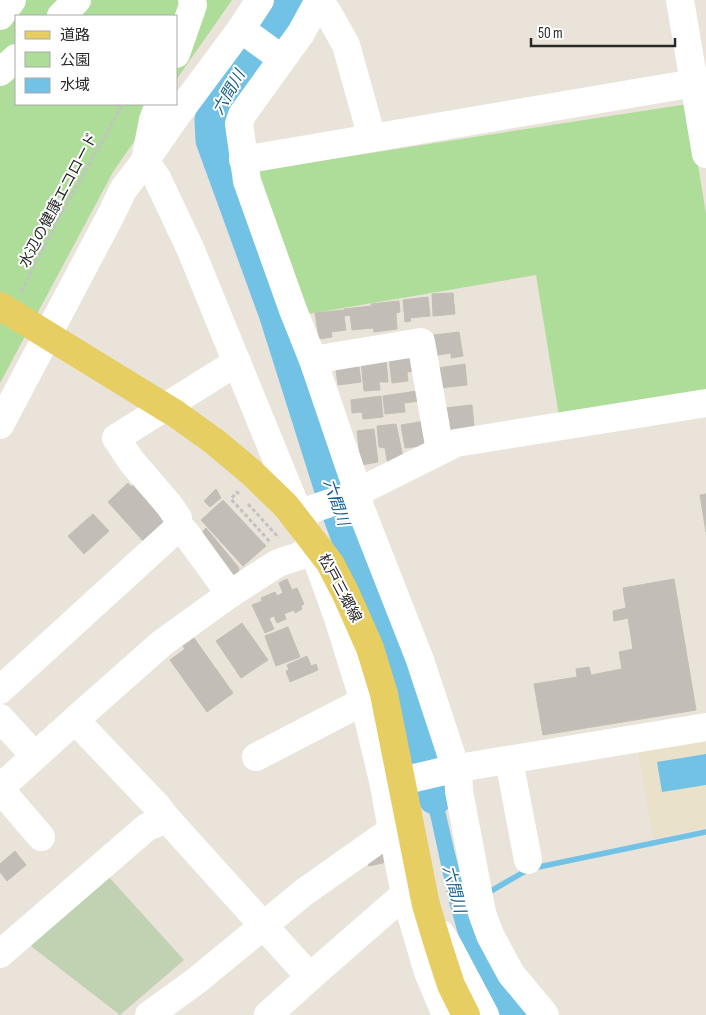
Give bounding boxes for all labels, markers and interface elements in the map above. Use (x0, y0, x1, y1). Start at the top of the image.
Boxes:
legend (15, 15, 178, 105)
scale bar (531, 15, 675, 47)
text: 50 m (538, 24, 563, 43)
text: 道路 (60, 26, 90, 45)
text: 公園 (60, 51, 90, 70)
water label: 六間川 (209, 65, 251, 118)
text: 水域 (60, 76, 90, 95)
street label: 水辺の健康エコロード (15, 130, 102, 271)
water label: 六間川 (319, 477, 353, 530)
street label: 松戸三郷線 (314, 551, 366, 626)
water label: 六間川 (438, 864, 469, 917)

